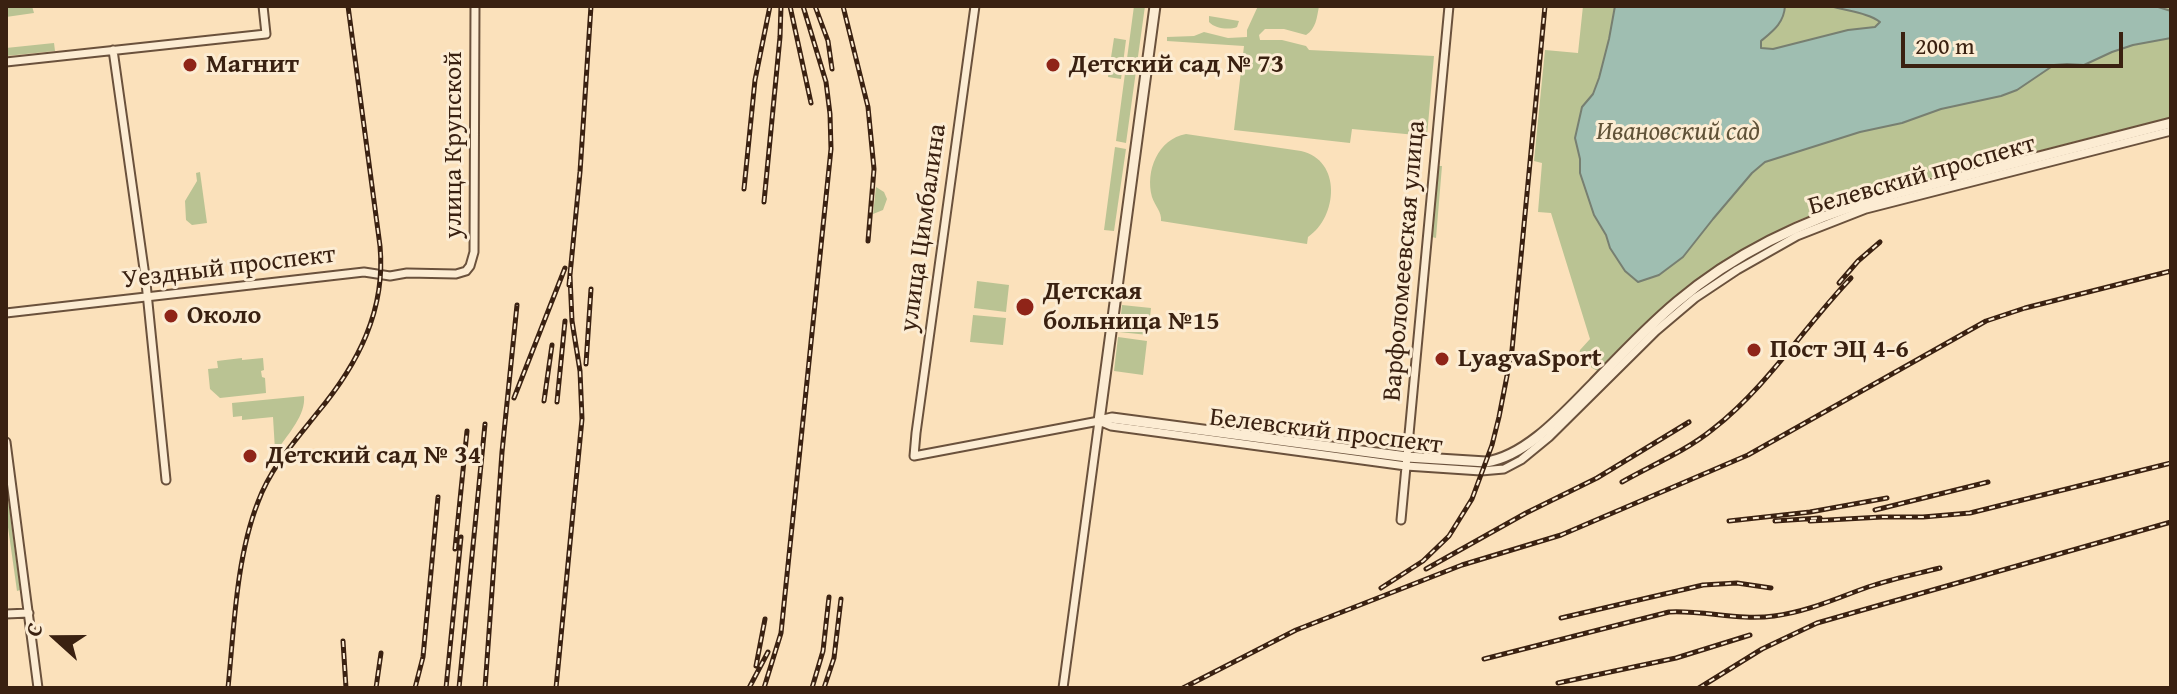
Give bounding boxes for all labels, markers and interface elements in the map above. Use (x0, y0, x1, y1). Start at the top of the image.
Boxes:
scale bar (1905, 16, 2127, 66)
text: 200 m (1915, 28, 1975, 63)
place label: Магнит (206, 49, 299, 81)
place label: Детский сад № 73 (1069, 49, 1284, 81)
street label: улица Крупской (438, 51, 470, 239)
marker: Магнит (181, 56, 199, 74)
marker: Детский сад № 73 (1044, 56, 1062, 74)
park label: Ивановский сад (1596, 116, 1760, 148)
street label: Варфоломеевская улица (1377, 119, 1433, 403)
street label: улица Цимбалина (894, 122, 954, 334)
street label: Белевский проспект (1805, 129, 2039, 223)
street label: Уездный проспект (121, 239, 337, 297)
place label: Детская больница №15 (1043, 276, 1220, 338)
marker: Детская больница №15 (1014, 296, 1036, 318)
place label: Около (187, 300, 261, 332)
marker: Около (162, 307, 180, 325)
place label: Пост ЭЦ 4-6 (1770, 334, 1909, 366)
marker: Пост ЭЦ 4-6 (1745, 341, 1763, 359)
place label: LyagvaSport (1458, 343, 1602, 375)
marker: LyagvaSport (1433, 350, 1451, 368)
street label: Белевский проспект (1208, 402, 1444, 462)
place label: Детский сад № 34 (266, 440, 481, 472)
marker: Детский сад № 34 (241, 447, 259, 465)
north arrow (16, 598, 96, 678)
text: С (16, 618, 51, 641)

